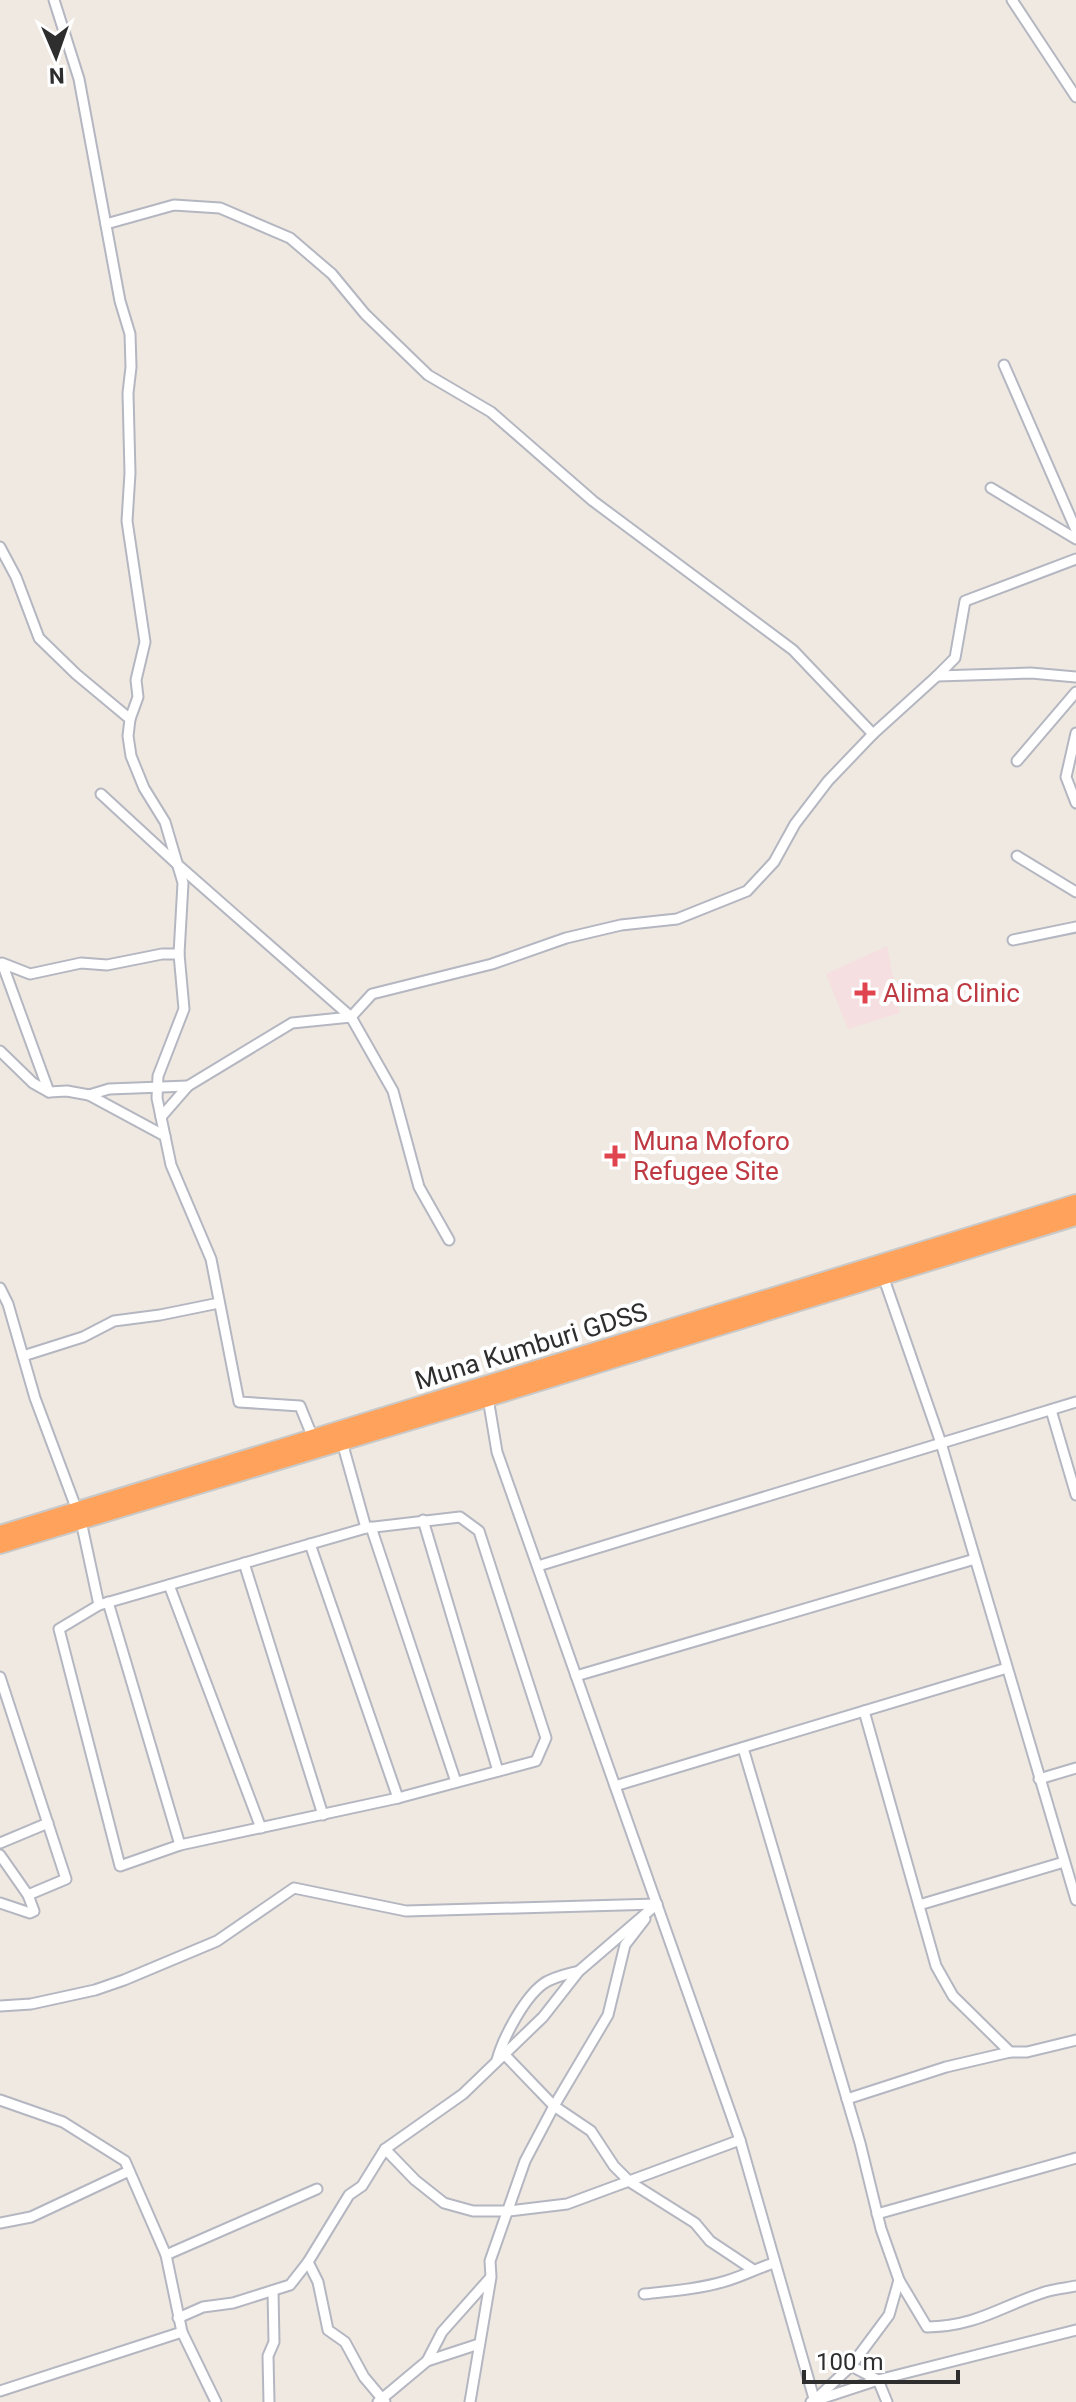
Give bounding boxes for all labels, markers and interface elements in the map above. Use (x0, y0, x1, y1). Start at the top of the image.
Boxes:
north arrow (16, 16, 96, 96)
text: N (48, 63, 65, 88)
place label: Alima Clinic (883, 978, 1020, 1008)
marker: Alima Clinic (854, 982, 876, 1004)
place label: Muna Moforo Refugee Site (633, 1126, 790, 1186)
marker: Muna Moforo Refugee Site (604, 1145, 626, 1167)
street label: Muna Kumburi GDSS (411, 1296, 651, 1396)
scale bar (804, 2334, 958, 2384)
text: 100 m (816, 2348, 883, 2376)

